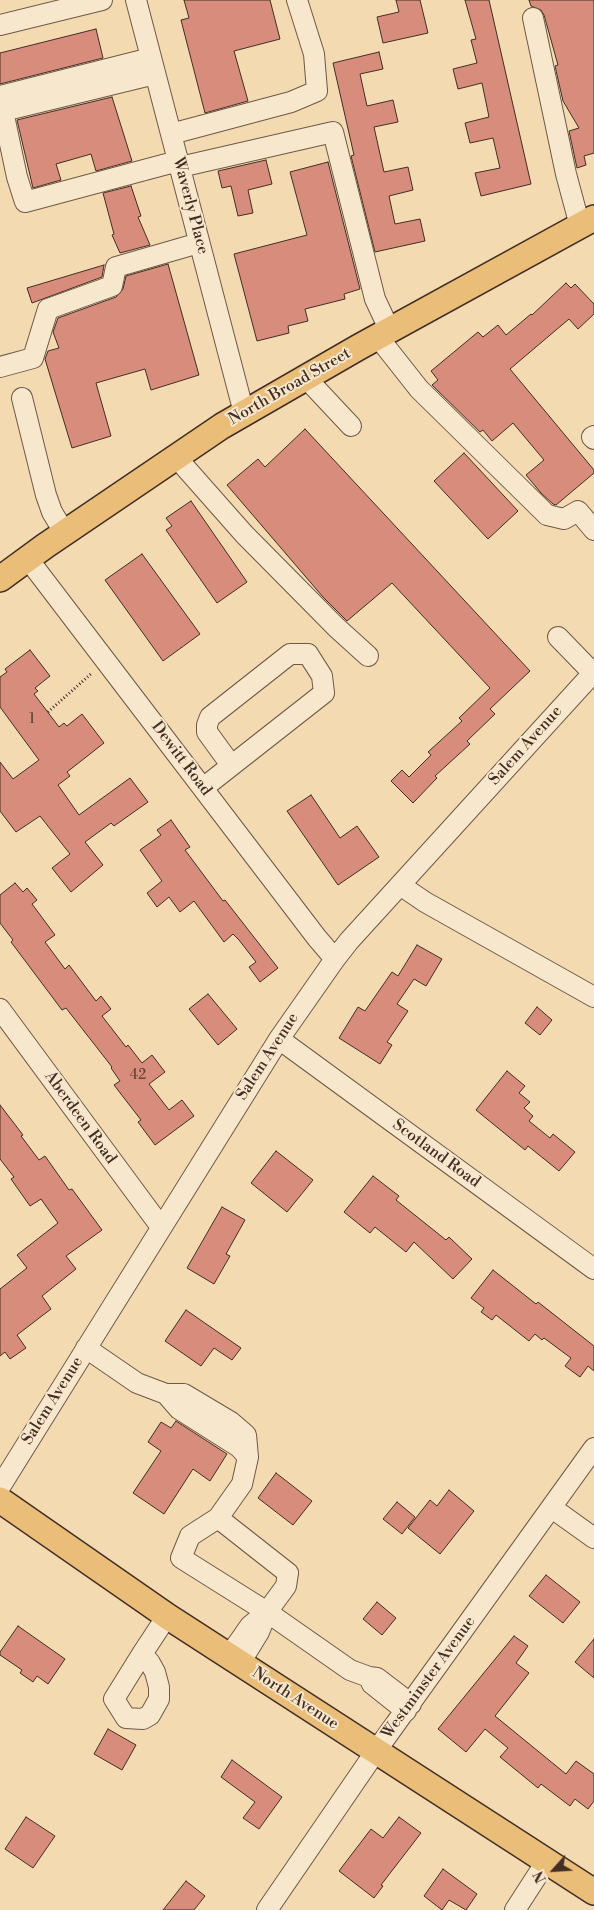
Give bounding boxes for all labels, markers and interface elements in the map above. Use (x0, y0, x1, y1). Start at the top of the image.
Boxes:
street label: Waverly Place (168, 155, 212, 257)
street label: North Broad Street (226, 344, 354, 430)
street label: Salem Avenue (485, 702, 567, 790)
house number: 1 (29, 712, 35, 728)
street label: Dewitt Road (147, 718, 215, 800)
street label: Salem Avenue (233, 1010, 303, 1104)
street label: Aberdeen Road (40, 1068, 120, 1168)
house number: 42 (130, 1068, 146, 1084)
street label: Scotland Road (388, 1116, 484, 1192)
street label: Salem Avenue (18, 1353, 88, 1449)
street label: Westminster Avenue (378, 1613, 480, 1743)
street label: North Avenue (248, 1664, 342, 1734)
north arrow (529, 1845, 579, 1895)
text: N (530, 1868, 551, 1886)

